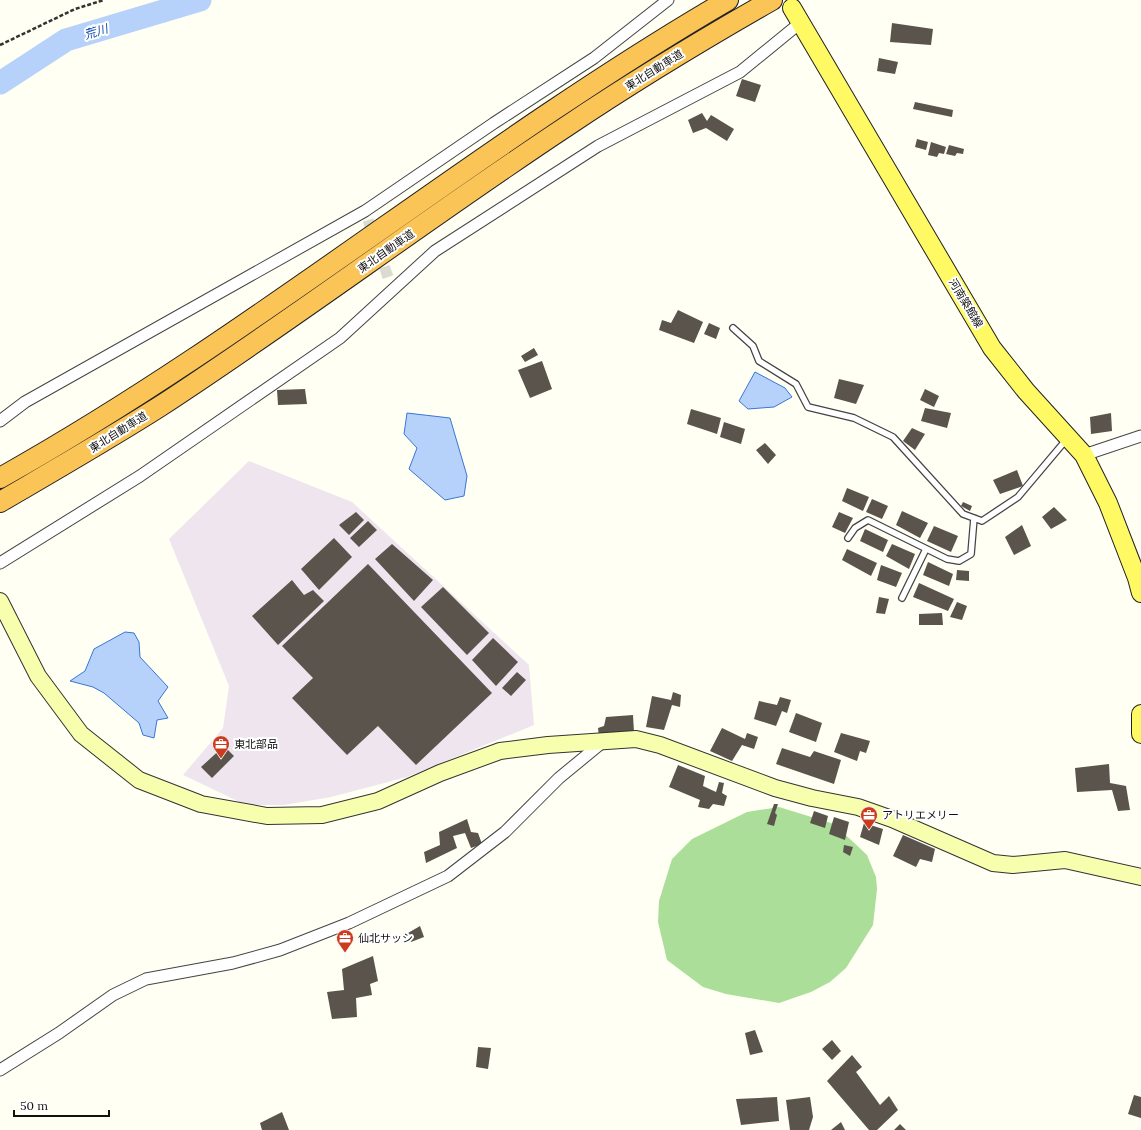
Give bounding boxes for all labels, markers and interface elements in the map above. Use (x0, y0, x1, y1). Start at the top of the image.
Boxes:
water label: 荒川 (82, 20, 111, 42)
street label: 東北自動車道 (622, 47, 686, 93)
street label: 東北自動車道 (355, 226, 417, 276)
street label: 河南築館線 (946, 276, 986, 330)
street label: 東北自動車道 (86, 409, 150, 455)
office icon: 東北部品 (211, 734, 231, 759)
place label: 東北部品 (234, 737, 278, 751)
office icon: アトリエメリー (859, 805, 879, 830)
place label: アトリエメリー (882, 808, 959, 822)
office icon: 仙北サッシ (335, 928, 355, 953)
place label: 仙北サッシ (358, 931, 413, 945)
scale bar (14, 1092, 109, 1118)
text: 50 m (20, 1098, 48, 1113)

